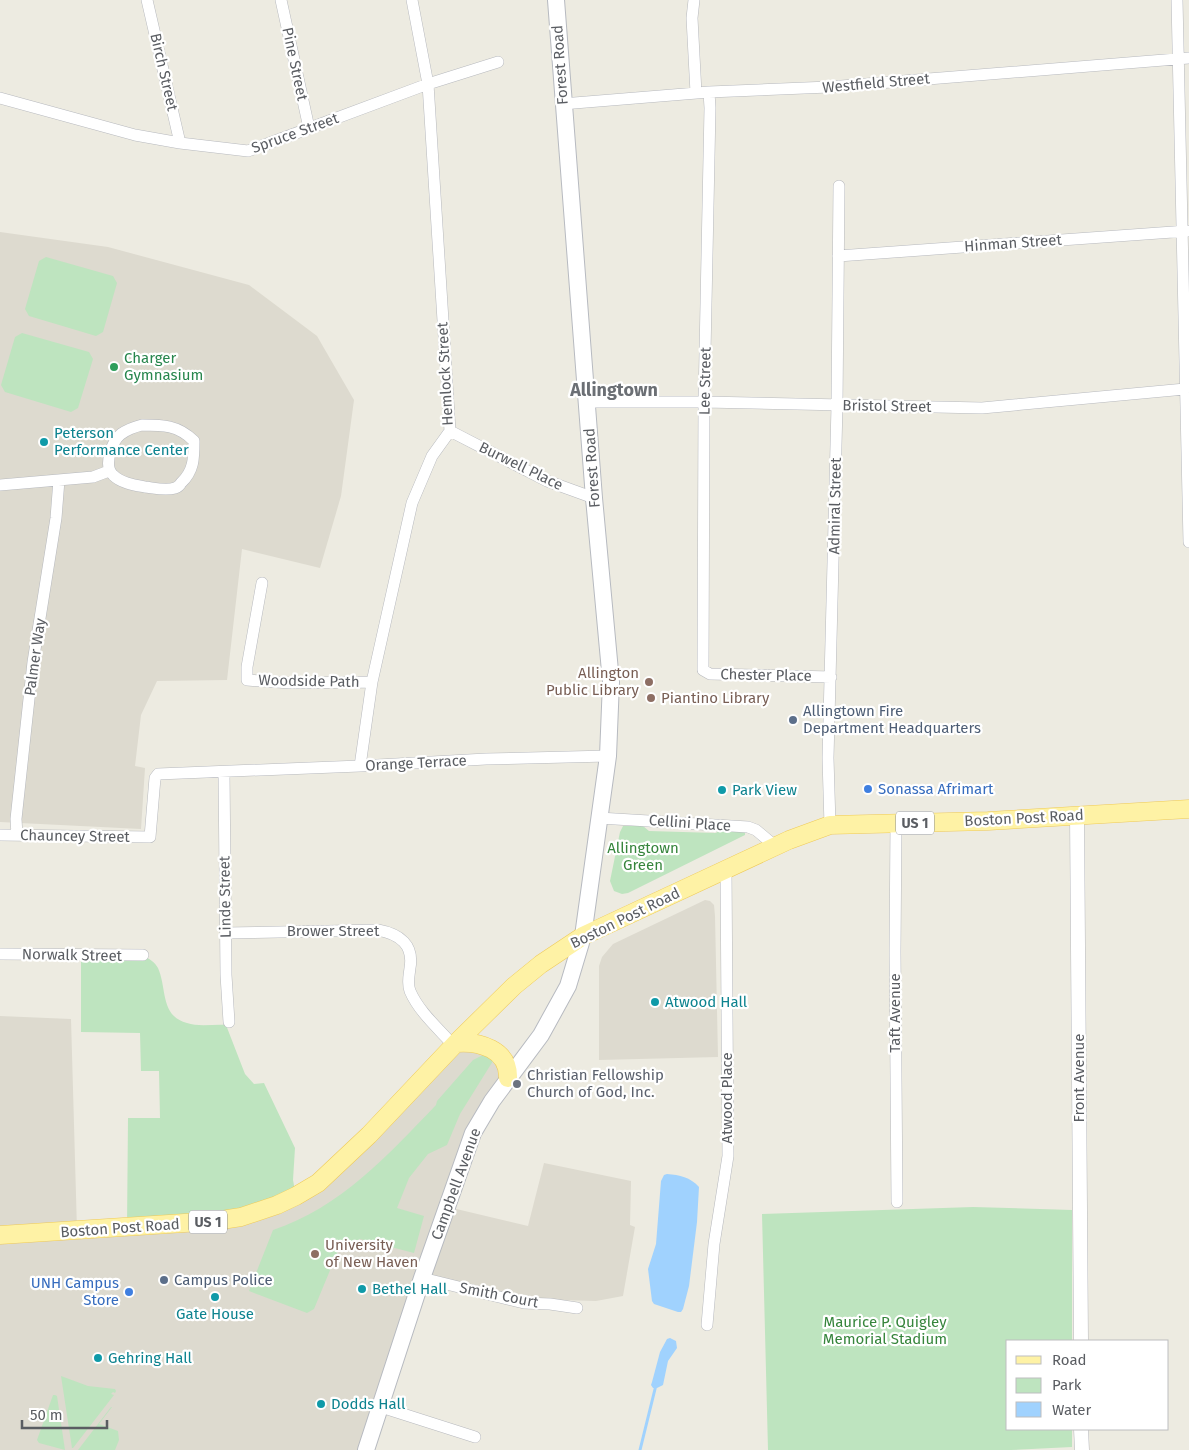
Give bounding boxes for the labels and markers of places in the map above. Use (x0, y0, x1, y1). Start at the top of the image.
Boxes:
place label: Charger Gymnasium (124, 349, 203, 384)
marker: Charger Gymnasium (108, 361, 120, 373)
place label: Peterson Performance Center (54, 424, 189, 459)
marker: Peterson Performance Center (38, 436, 50, 448)
place label: Allington Public Library (546, 664, 640, 699)
marker: Allington Public Library (643, 676, 655, 688)
place label: Piantino Library (661, 689, 770, 707)
marker: Piantino Library (645, 692, 657, 704)
place label: Allingtown Fire Department Headquarters (803, 702, 981, 737)
marker: Allingtown Fire Department Headquarters (787, 714, 799, 726)
place label: Sonassa Afrimart (878, 780, 994, 798)
place label: Park View (732, 781, 797, 799)
marker: Sonassa Afrimart (862, 783, 874, 795)
marker: Park View (716, 784, 728, 796)
place label: Atwood Hall (665, 993, 748, 1011)
marker: Atwood Hall (649, 996, 661, 1008)
place label: Christian Fellowship Church of God, Inc. (527, 1066, 664, 1101)
marker: Christian Fellowship Church of God, Inc. (511, 1078, 523, 1090)
place label: University of New Haven (325, 1236, 418, 1271)
marker: University of New Haven (309, 1248, 321, 1260)
place label: Campus Police (174, 1271, 273, 1289)
place label: UNH Campus Store (31, 1274, 119, 1309)
marker: Campus Police (158, 1274, 170, 1286)
place label: Bethel Hall (372, 1280, 448, 1298)
marker: Bethel Hall (356, 1283, 368, 1295)
marker: UNH Campus Store (123, 1286, 135, 1298)
marker: Gate House (209, 1291, 221, 1303)
place label: Gate House (176, 1305, 254, 1323)
place label: Gehring Hall (108, 1349, 193, 1367)
marker: Gehring Hall (92, 1352, 104, 1364)
place label: Dodds Hall (331, 1395, 406, 1413)
marker: Dodds Hall (315, 1398, 327, 1410)

